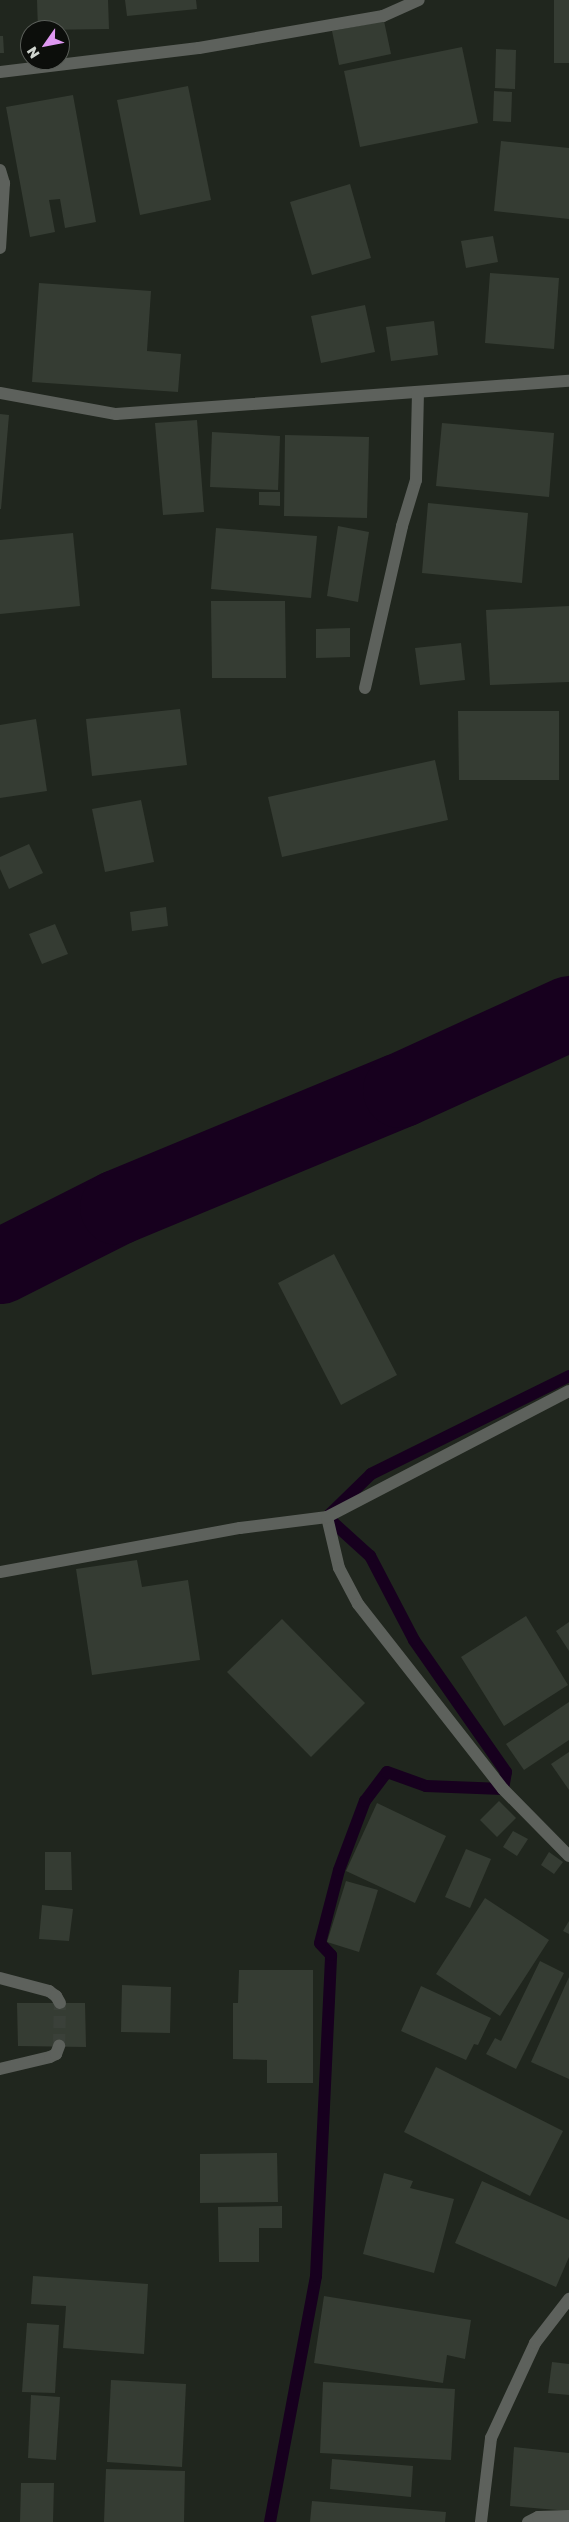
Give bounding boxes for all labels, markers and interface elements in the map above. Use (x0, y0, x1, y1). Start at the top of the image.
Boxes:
north arrow (20, 20, 70, 70)
text: N (23, 44, 43, 62)

